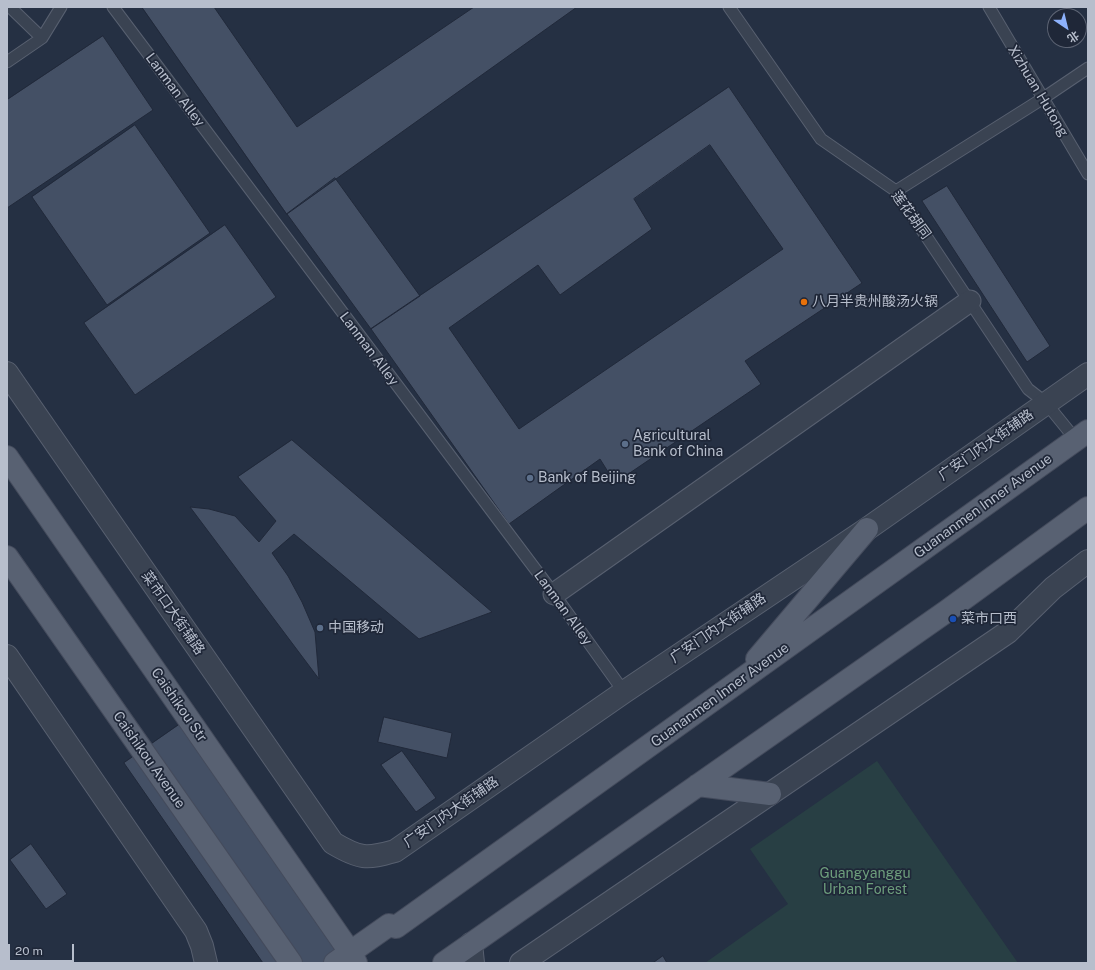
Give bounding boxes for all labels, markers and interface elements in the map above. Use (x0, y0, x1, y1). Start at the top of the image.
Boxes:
north arrow (1047, 8, 1087, 48)
text: 北 (1065, 29, 1081, 45)
street label: Xizhuan Hutong (1004, 42, 1072, 140)
street label: Lanman Alley (142, 50, 208, 130)
street label: 莲花胡同 (888, 187, 934, 243)
place label: 八月半贵州酸汤火锅 (812, 294, 938, 310)
marker: 八月半贵州酸汤火锅 (799, 297, 809, 307)
street label: Lanman Alley (336, 309, 402, 389)
street label: 广安门内大街辅路 (935, 406, 1037, 484)
place label: Agricultural Bank of China (633, 428, 723, 460)
marker: Agricultural Bank of China (620, 439, 630, 449)
street label: Guananmen Inner Avenue (911, 450, 1055, 562)
place label: Bank of Beijing (538, 470, 636, 486)
marker: Bank of Beijing (525, 473, 535, 483)
street label: Lanman Alley (530, 567, 596, 649)
street label: 菜市口大街辅路 (138, 568, 208, 658)
street label: 广安门内大街辅路 (667, 590, 769, 666)
place label: 菜市口西 (961, 611, 1017, 627)
marker: 菜市口西 (948, 614, 958, 624)
place label: 中国移动 (328, 620, 384, 636)
marker: 中国移动 (315, 623, 325, 633)
street label: Guananmen Inner Avenue (648, 639, 792, 751)
street label: Caishikou Str (147, 665, 211, 745)
street label: Caishikou Avenue (109, 708, 189, 812)
street label: 广安门内大街辅路 (400, 773, 502, 851)
park label: Guangyanggu Urban Forest (819, 866, 911, 898)
scale bar (10, 936, 76, 962)
text: 20 m (15, 944, 43, 958)

